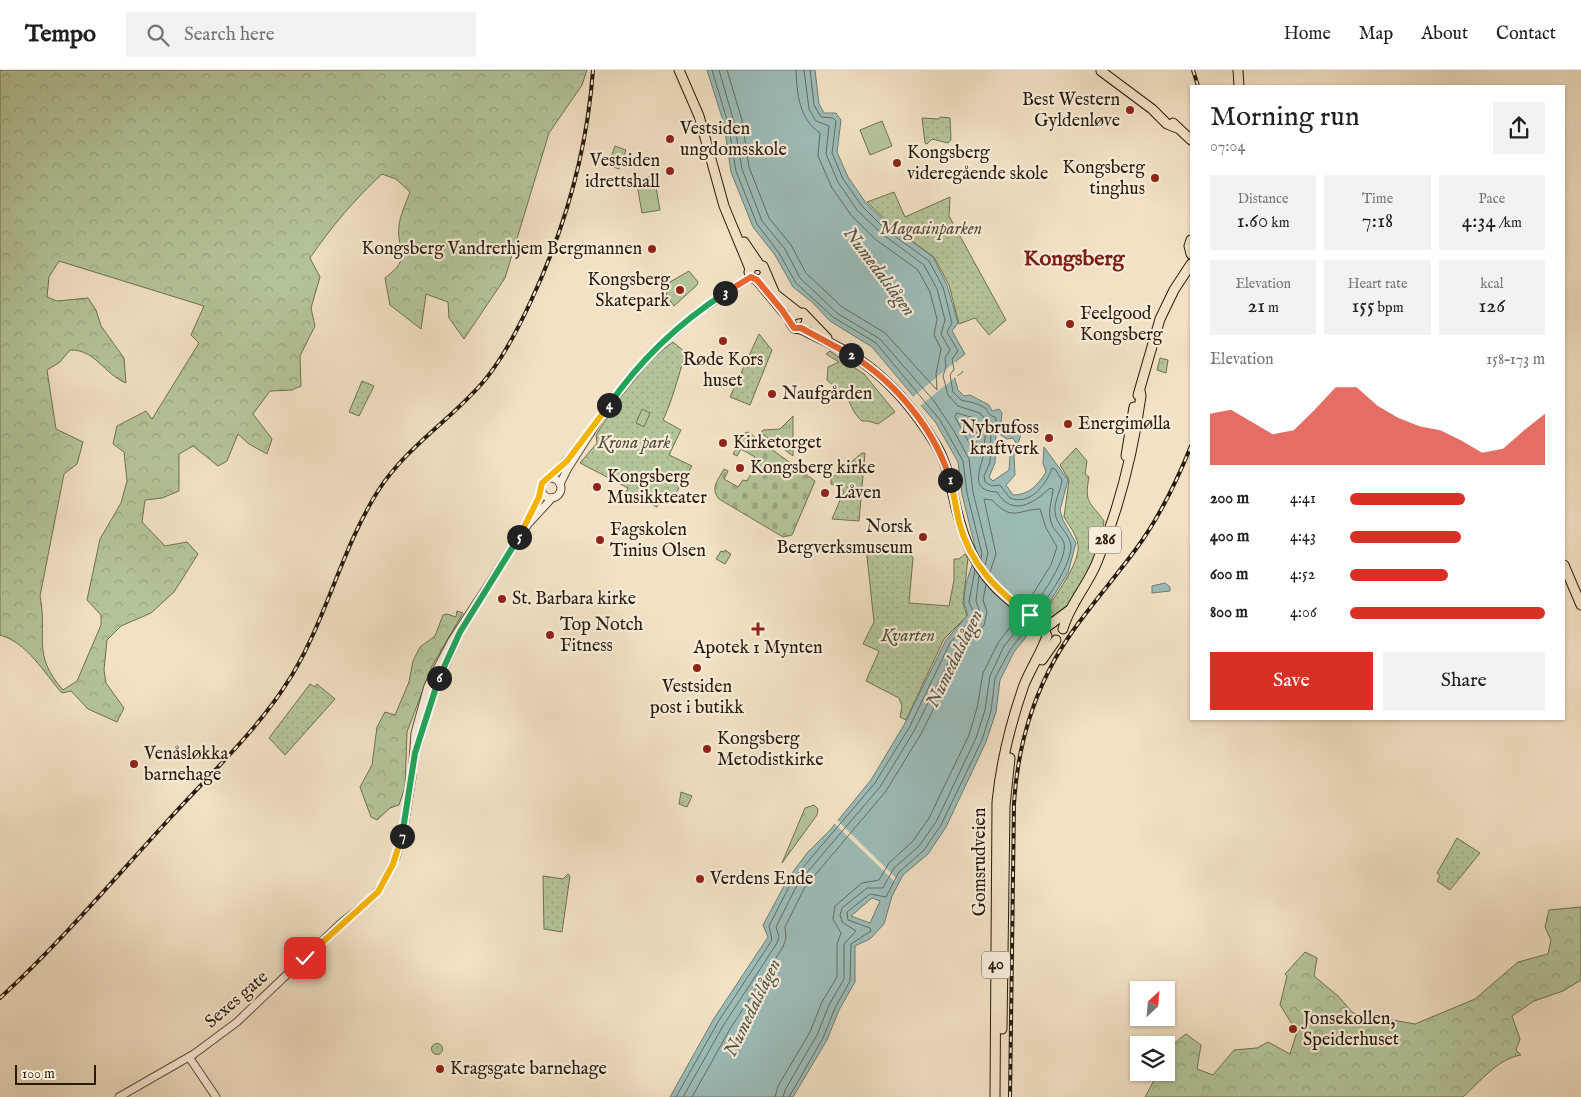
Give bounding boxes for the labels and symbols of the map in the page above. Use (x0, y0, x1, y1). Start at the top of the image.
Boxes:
place label: Best Western Gyldenløve (1022, 89, 1120, 133)
marker: Best Western Gyldenløve (1124, 104, 1136, 116)
place label: Vestsiden ungdomsskole (679, 118, 787, 162)
marker: Vestsiden ungdomsskole (664, 133, 676, 145)
place label: Kongsberg videregående skole (907, 142, 1048, 186)
place label: Vestsiden idrettshall (585, 150, 660, 194)
marker: Kongsberg videregående skole (891, 157, 903, 169)
place label: Kongsberg tinghus (1062, 157, 1145, 201)
marker: Vestsiden idrettshall (664, 165, 676, 177)
marker: Kongsberg tinghus (1149, 172, 1161, 184)
park label: Magasinparken (880, 218, 982, 241)
water label: Numedalslågen (838, 222, 921, 322)
place label: Kongsberg Vandrerhjem Bergmannen (361, 238, 642, 261)
marker: Kongsberg Vandrerhjem Bergmannen (646, 243, 658, 255)
district label: Kongsberg (1024, 245, 1125, 273)
place label: Kongsberg Skatepark (587, 269, 670, 313)
pin: 3 (712, 280, 738, 306)
marker: Kongsberg Skatepark (674, 284, 686, 296)
place label: Feelgood Kongsberg (1080, 303, 1163, 347)
marker: Feelgood Kongsberg (1064, 318, 1076, 330)
marker: Røde Kors huset (717, 335, 729, 347)
pin: 2 (838, 342, 864, 368)
place label: Røde Kors huset (683, 349, 763, 393)
place label: Naufgården (782, 383, 873, 406)
marker: Naufgården (766, 388, 778, 400)
pin: 4 (596, 392, 622, 418)
place label: Energimølla (1078, 413, 1171, 436)
place label: Nybrufoss kraftverk (961, 417, 1039, 461)
marker: Energimølla (1062, 418, 1074, 430)
park label: Krona park (597, 432, 670, 455)
place label: Kirketorget (733, 432, 822, 455)
marker: Nybrufoss kraftverk (1043, 432, 1055, 444)
marker: Kirketorget (717, 437, 729, 449)
place label: Kongsberg kirke (750, 457, 875, 480)
marker: Kongsberg kirke (734, 462, 746, 474)
place label: Kongsberg Musikkteater (607, 466, 707, 510)
pin: 1 (938, 468, 962, 492)
marker: Kongsberg Musikkteater (591, 481, 603, 493)
place label: Låven (835, 482, 882, 505)
marker: Låven (819, 487, 831, 499)
place label: Norsk Bergverksmuseum (777, 516, 913, 560)
place label: Fagskolen Tinius Olsen (610, 519, 706, 563)
pin: 5 (506, 524, 532, 550)
road number: 286 (1089, 526, 1121, 554)
marker: Norsk Bergverksmuseum (917, 531, 929, 543)
marker: Fagskolen Tinius Olsen (594, 534, 606, 546)
place label: St. Barbara kirke (512, 588, 636, 611)
marker: St. Barbara kirke (496, 593, 508, 605)
pin (1009, 594, 1051, 636)
water label: Numedalslågen (921, 606, 989, 712)
place label: Top Notch Fitness (560, 614, 644, 658)
marker: Apotek 1 Mynten (752, 623, 764, 635)
park label: Kvarten (880, 625, 935, 648)
marker: Top Notch Fitness (544, 629, 556, 641)
place label: Apotek 1 Mynten (692, 637, 823, 660)
marker: Vestsiden post i butikk (691, 662, 703, 674)
pin: 6 (426, 666, 452, 690)
place label: Vestsiden post i butikk (650, 676, 744, 720)
place label: Kongsberg Metodistkirke (717, 728, 824, 772)
place label: Venåsløkka barnehage (143, 743, 229, 787)
marker: Kongsberg Metodistkirke (701, 743, 713, 755)
marker: Venåsløkka barnehage (128, 758, 140, 770)
street label: Gomsrudveien (969, 807, 992, 916)
pin: 7 (390, 824, 414, 848)
place label: Verdens Ende (709, 868, 813, 891)
marker: Verdens Ende (694, 873, 706, 885)
pin (284, 937, 326, 979)
road number: 40 (982, 952, 1010, 978)
water label: Numedalslågen (719, 955, 787, 1061)
street label: Sexes gate (201, 966, 273, 1034)
north arrow (1130, 981, 1175, 1026)
place label: Jonsekollen, Speiderhuset (1301, 1008, 1399, 1052)
marker: Jonsekollen, Speiderhuset (1287, 1023, 1299, 1035)
place label: Kragsgate barnehage (450, 1058, 607, 1081)
scale bar (15, 1062, 96, 1085)
marker: Kragsgate barnehage (434, 1063, 446, 1075)

